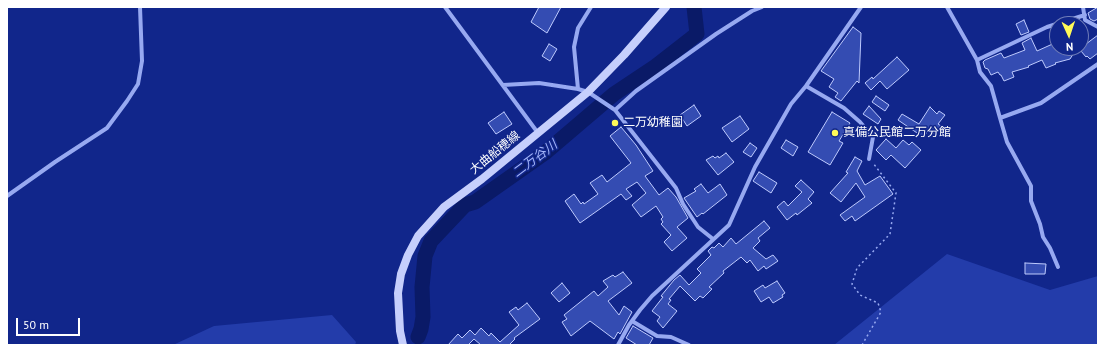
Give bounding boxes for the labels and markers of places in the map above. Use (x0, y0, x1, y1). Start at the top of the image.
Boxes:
place label: 二万幼稚園 (623, 116, 683, 130)
marker: 二万幼稚園 (610, 118, 620, 128)
place label: 真備公民館二万分館 (843, 126, 951, 140)
marker: 真備公民館二万分館 (830, 128, 840, 138)

